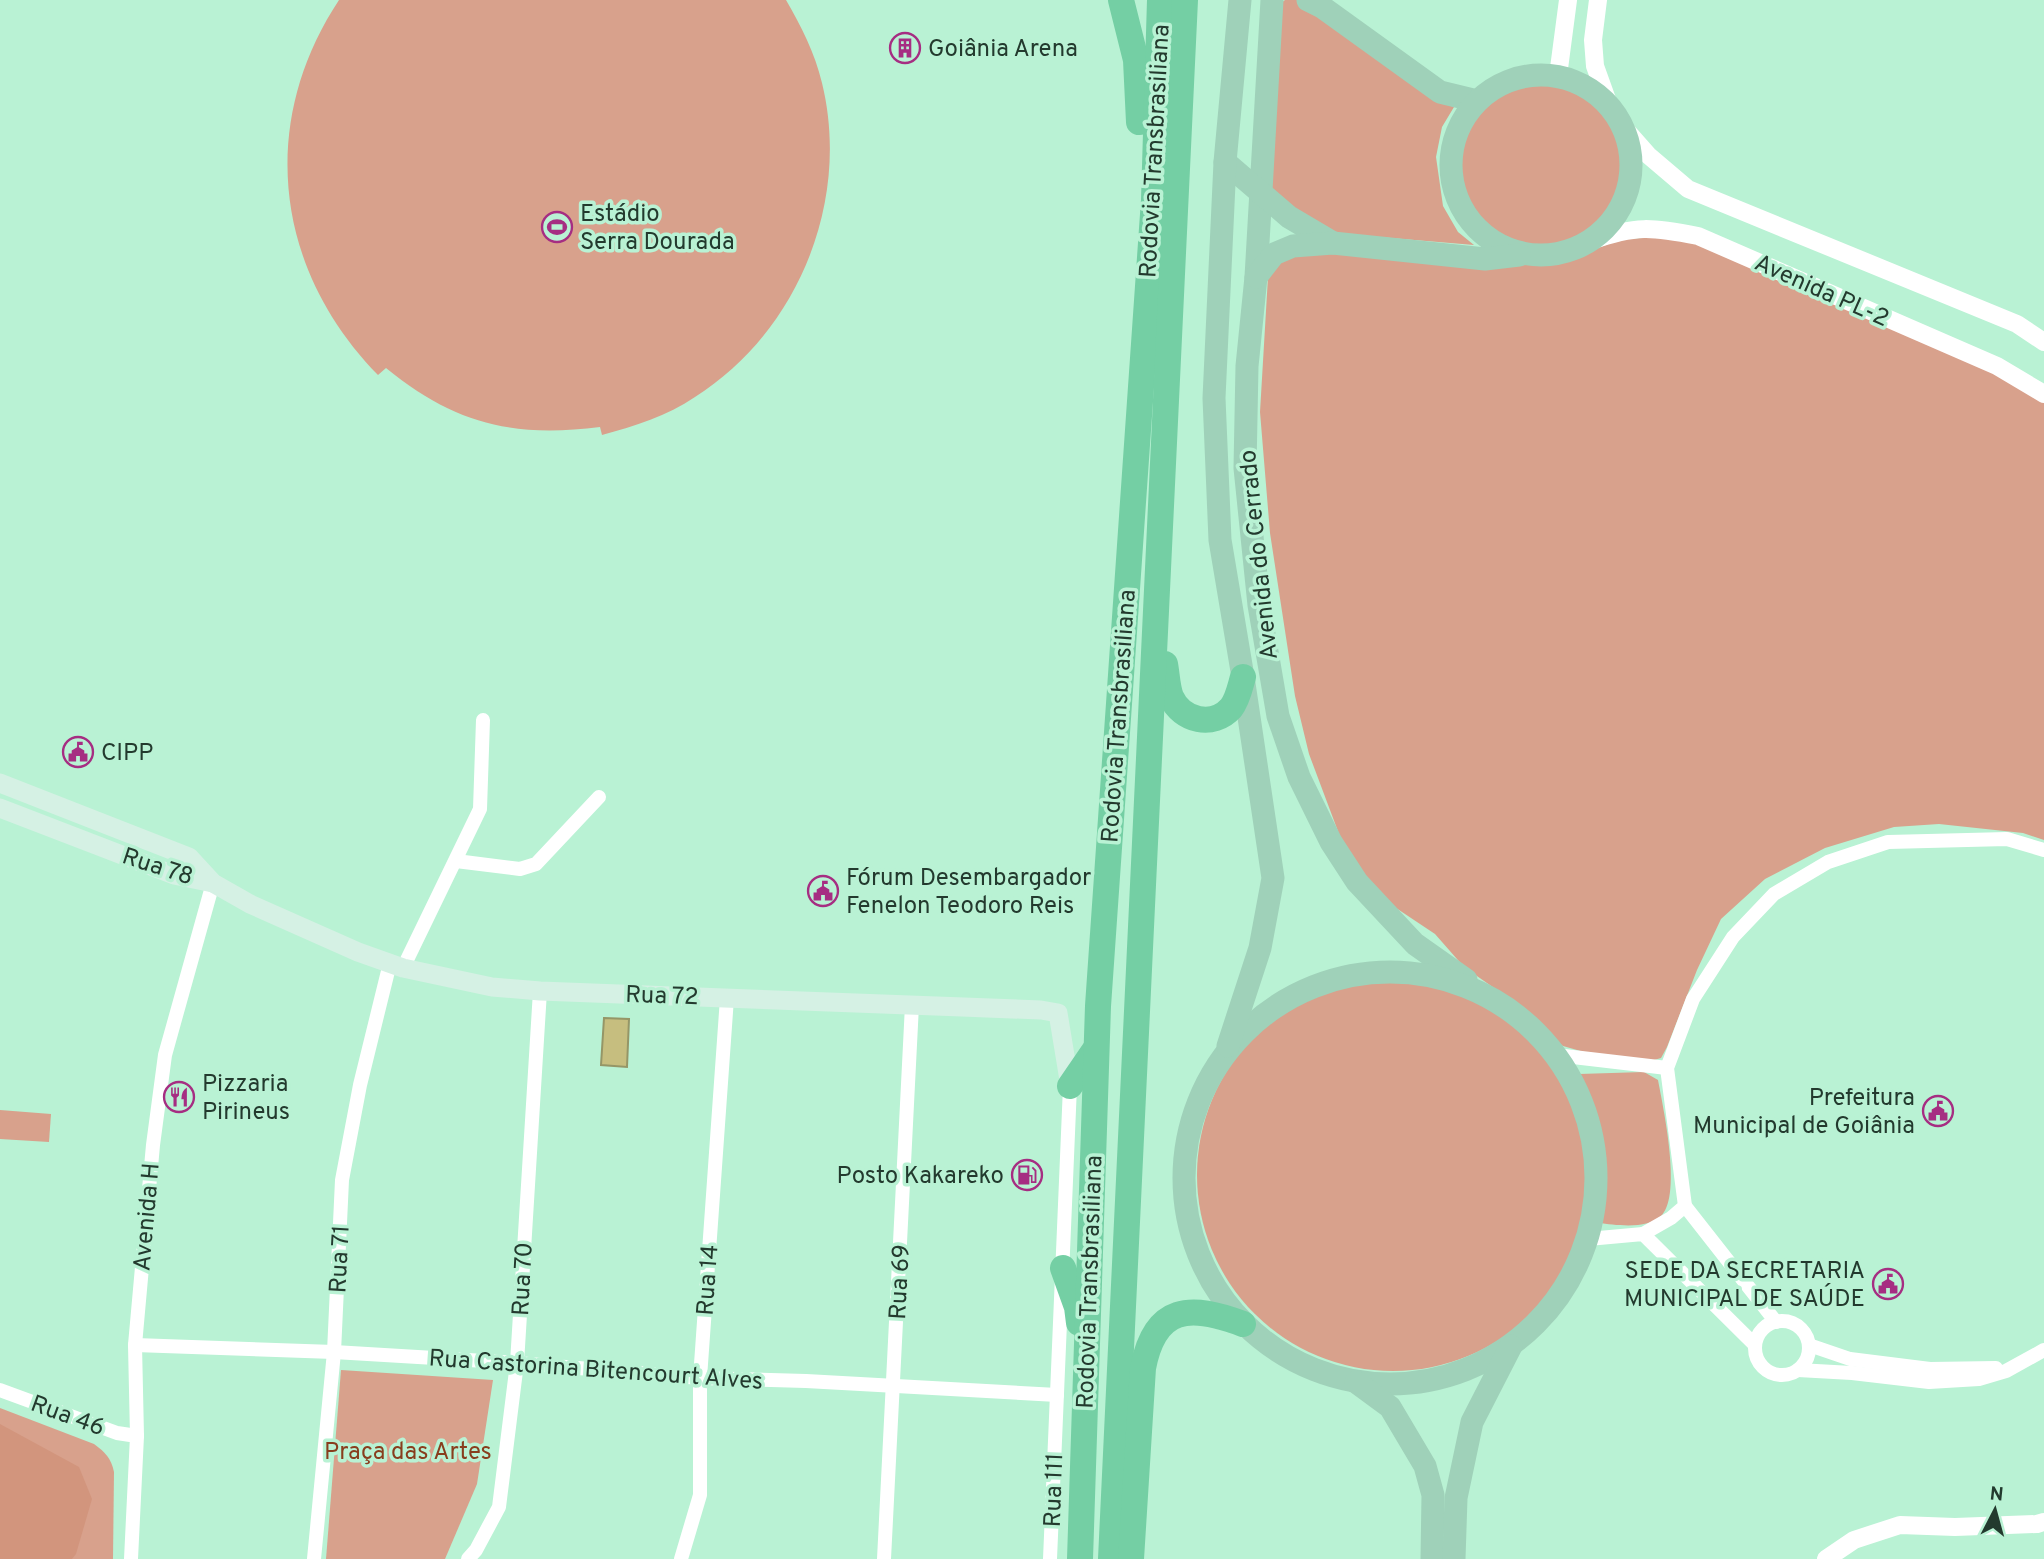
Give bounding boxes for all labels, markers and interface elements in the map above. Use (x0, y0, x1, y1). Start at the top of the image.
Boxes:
street label: Rodovia Transbrasiliana (1134, 24, 1178, 279)
building icon: Goiânia Arena (888, 31, 922, 65)
place label: Goiânia Arena (928, 35, 1078, 65)
place label: Estádio Serra Dourada (580, 200, 735, 258)
sports icon: Estádio Serra Dourada (540, 210, 574, 244)
street label: Avenida PL-2 (1749, 249, 1893, 335)
street label: Avenida do Cerrado (1234, 448, 1286, 661)
street label: Rodovia Transbrasiliana (1096, 588, 1144, 844)
public building icon: CIPP (61, 735, 95, 769)
place label: CIPP (101, 739, 153, 769)
street label: Rua 78 (118, 842, 197, 893)
place label: Fórum Desembargador Fenelon Teodoro Reis (846, 864, 1091, 922)
public building icon: Fórum Desembargador Fenelon Teodoro Reis (806, 874, 840, 908)
street label: Rua 72 (625, 981, 699, 1013)
place label: Pizzaria Pirineus (202, 1070, 290, 1128)
restaurant icon: Pizzaria Pirineus (162, 1080, 196, 1114)
place label: Prefeitura Municipal de Goiânia (1693, 1084, 1915, 1142)
public building icon: Prefeitura Municipal de Goiânia (1921, 1094, 1955, 1128)
street label: Rodovia Transbrasiliana (1072, 1155, 1110, 1409)
fuel station icon: Posto Kakareko (1010, 1158, 1044, 1192)
street label: Avenida H (128, 1162, 168, 1273)
place label: Posto Kakareko (837, 1162, 1004, 1192)
street label: Rua 71 (324, 1224, 358, 1294)
street label: Rua 70 (507, 1241, 541, 1317)
street label: Rua 14 (692, 1244, 726, 1317)
street label: Rua 69 (884, 1244, 918, 1321)
place label: SEDE DA SECRETARIA MUNICIPAL DE SAÚDE (1624, 1257, 1865, 1315)
public building icon: SEDE DA SECRETARIA MUNICIPAL DE SAÚDE (1871, 1267, 1905, 1301)
street label: Rua Castorina Bitencourt Alves (428, 1344, 764, 1398)
street label: Rua 46 (26, 1390, 109, 1444)
park label: Praça das Artes (324, 1438, 492, 1468)
street label: Rua 111 (1039, 1452, 1071, 1528)
north arrow (1960, 1475, 2030, 1545)
text: N (1989, 1482, 2005, 1508)

